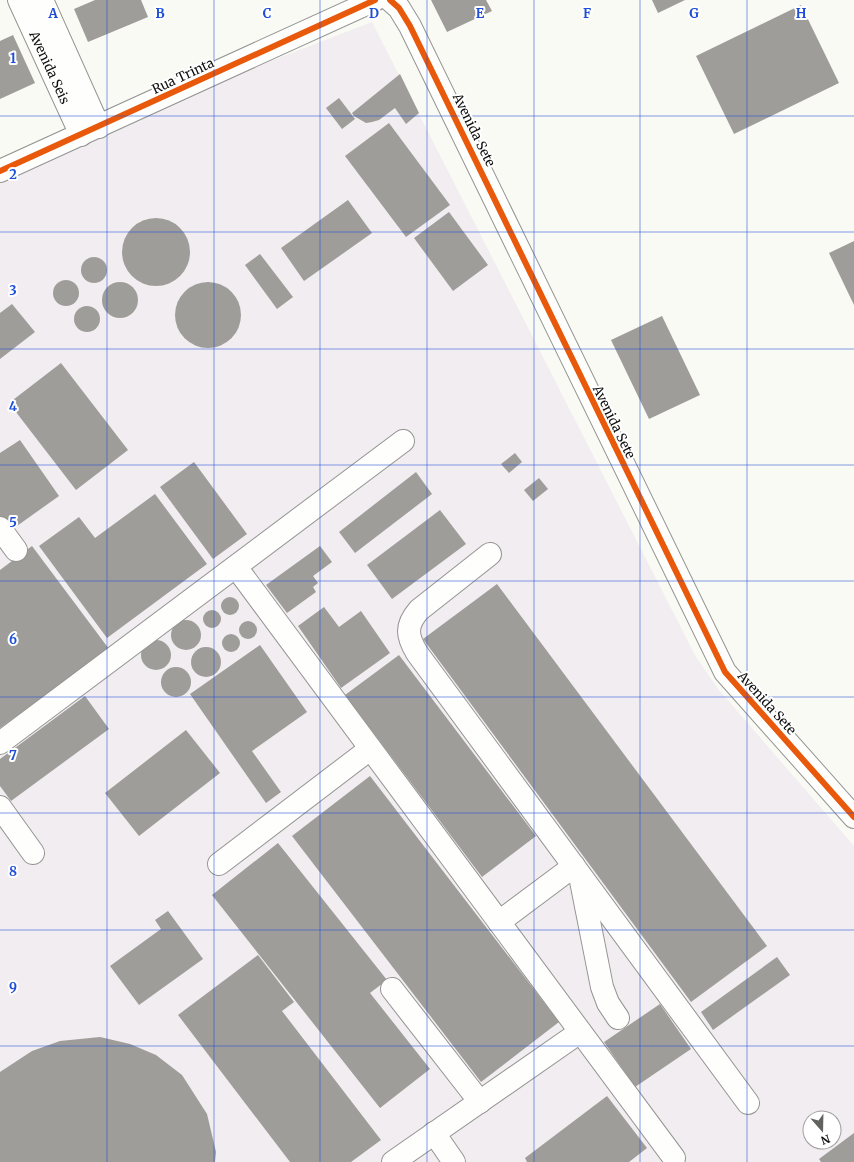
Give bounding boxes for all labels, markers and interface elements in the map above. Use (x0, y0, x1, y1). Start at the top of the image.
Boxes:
text: A (47, 5, 58, 22)
text: B (155, 5, 165, 22)
text: C (263, 5, 272, 22)
text: D (369, 5, 379, 22)
text: E (476, 5, 485, 22)
text: F (583, 5, 591, 22)
text: G (689, 5, 699, 22)
text: H (796, 5, 807, 22)
street label: Avenida Seis (25, 27, 74, 106)
text: 1 (10, 50, 16, 67)
street label: Rua Trinta (149, 54, 217, 98)
street label: Avenida Sete (448, 90, 499, 170)
text: 2 (9, 166, 17, 183)
text: 3 (9, 282, 17, 299)
street label: Avenida Sete (588, 382, 639, 462)
text: 4 (9, 398, 18, 415)
text: 5 (9, 514, 17, 531)
text: 6 (9, 631, 17, 648)
street label: Avenida Sete (733, 667, 800, 738)
text: 7 (9, 747, 17, 764)
text: 8 (9, 863, 17, 880)
text: 9 (9, 979, 17, 996)
north arrow (802, 1110, 842, 1150)
text: N (819, 1131, 832, 1148)

